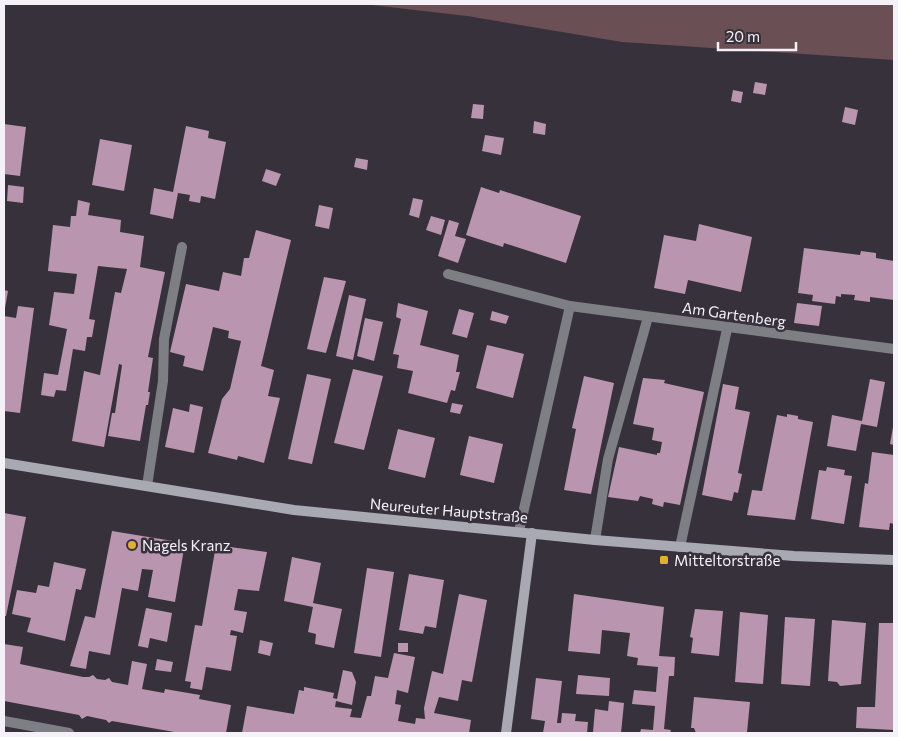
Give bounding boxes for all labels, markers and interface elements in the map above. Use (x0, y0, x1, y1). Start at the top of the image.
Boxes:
scale bar (718, 20, 796, 52)
text: 20 m (726, 27, 760, 45)
street label: Am Gartenberg (681, 298, 787, 330)
street label: Neureuter Hauptstraße (369, 494, 529, 526)
place label: Nagels Kranz (142, 536, 230, 554)
marker: Nagels Kranz (126, 539, 138, 551)
place label: Mitteltorstraße (674, 551, 781, 569)
marker: Mitteltorstraße (658, 554, 670, 566)

